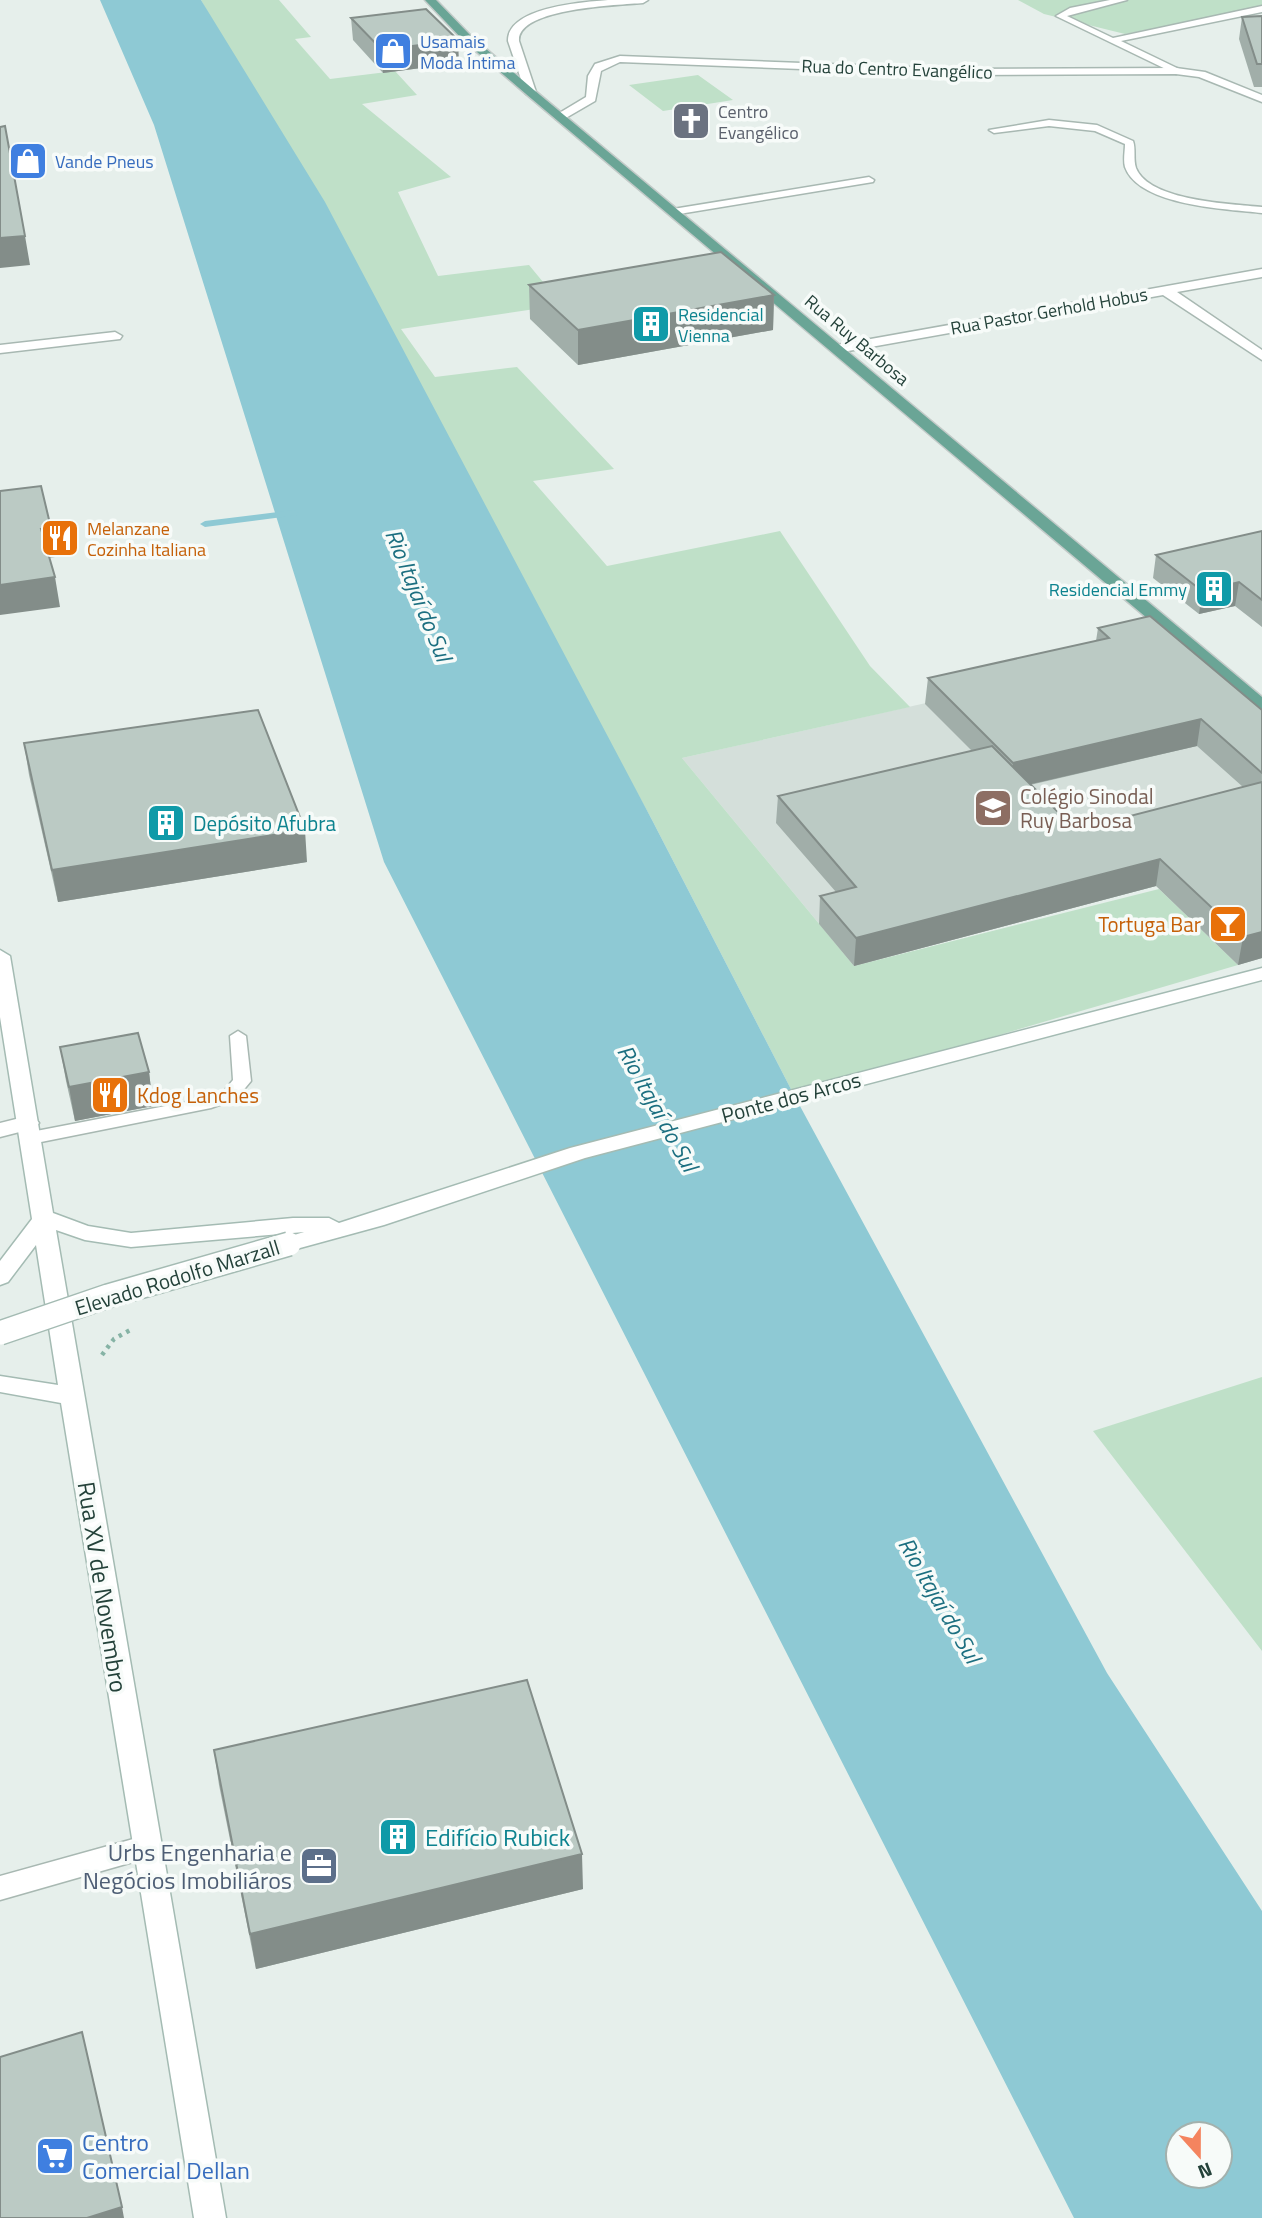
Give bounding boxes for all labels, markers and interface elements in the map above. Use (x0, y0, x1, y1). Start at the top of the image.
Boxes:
place label: Usamais Moda Íntima (420, 28, 515, 76)
shop icon: Usamais Moda Íntima (372, 30, 414, 72)
street label: Rua do Centro Evangélico (801, 52, 993, 86)
place label: Centro Evangélico (718, 98, 799, 146)
church icon: Centro Evangélico (670, 100, 712, 142)
shop icon: Vande Pneus (7, 140, 49, 182)
place label: Vande Pneus (55, 148, 154, 175)
street label: Rua Pastor Gerhold Hobus (948, 280, 1150, 342)
street label: Rua Ruy Barbosa (799, 288, 915, 392)
place label: Residencial Vienna (678, 301, 764, 349)
building icon: Residencial Vienna (630, 303, 672, 345)
place label: Melanzane Cozinha Italiana (87, 515, 206, 563)
restaurant icon: Melanzane Cozinha Italiana (39, 517, 81, 559)
water label: Rio Itajaí do Sul (377, 523, 463, 669)
building icon: Residencial Emmy (1193, 568, 1235, 610)
place label: Residencial Emmy (1049, 576, 1187, 603)
place label: Colégio Sinodal Ruy Barbosa (1020, 780, 1154, 836)
school or university icon: Colégio Sinodal Ruy Barbosa (972, 787, 1014, 829)
building icon: Depósito Afubra (145, 802, 187, 844)
place label: Depósito Afubra (193, 807, 337, 839)
bar icon: Tortuga Bar (1207, 903, 1249, 945)
place label: Tortuga Bar (1098, 908, 1201, 940)
water label: Rio Itajaí do Sul (609, 1038, 709, 1180)
street label: Ponte dos Arcos (718, 1063, 864, 1131)
restaurant icon: Kdog Lanches (89, 1074, 131, 1116)
place label: Kdog Lanches (137, 1079, 259, 1111)
street label: Elevado Rodolfo Marzall (71, 1231, 283, 1323)
street label: Rua XV de Novembro (69, 1479, 137, 1695)
water label: Rio Itajaí do Sul (890, 1531, 992, 1672)
building icon: Edifício Rubick (377, 1816, 419, 1858)
place label: Edifício Rubick (425, 1819, 571, 1855)
place label: Urbs Engenharia e Negócios Imobiliáros (83, 1834, 292, 1898)
office icon: Urbs Engenharia e Negócios Imobiliáros (298, 1845, 340, 1887)
north arrow (1164, 2120, 1234, 2190)
place label: Centro Comercial Dellan (82, 2124, 250, 2188)
supermarket icon: Centro Comercial Dellan (34, 2135, 76, 2177)
text: N (1194, 2155, 1217, 2187)

